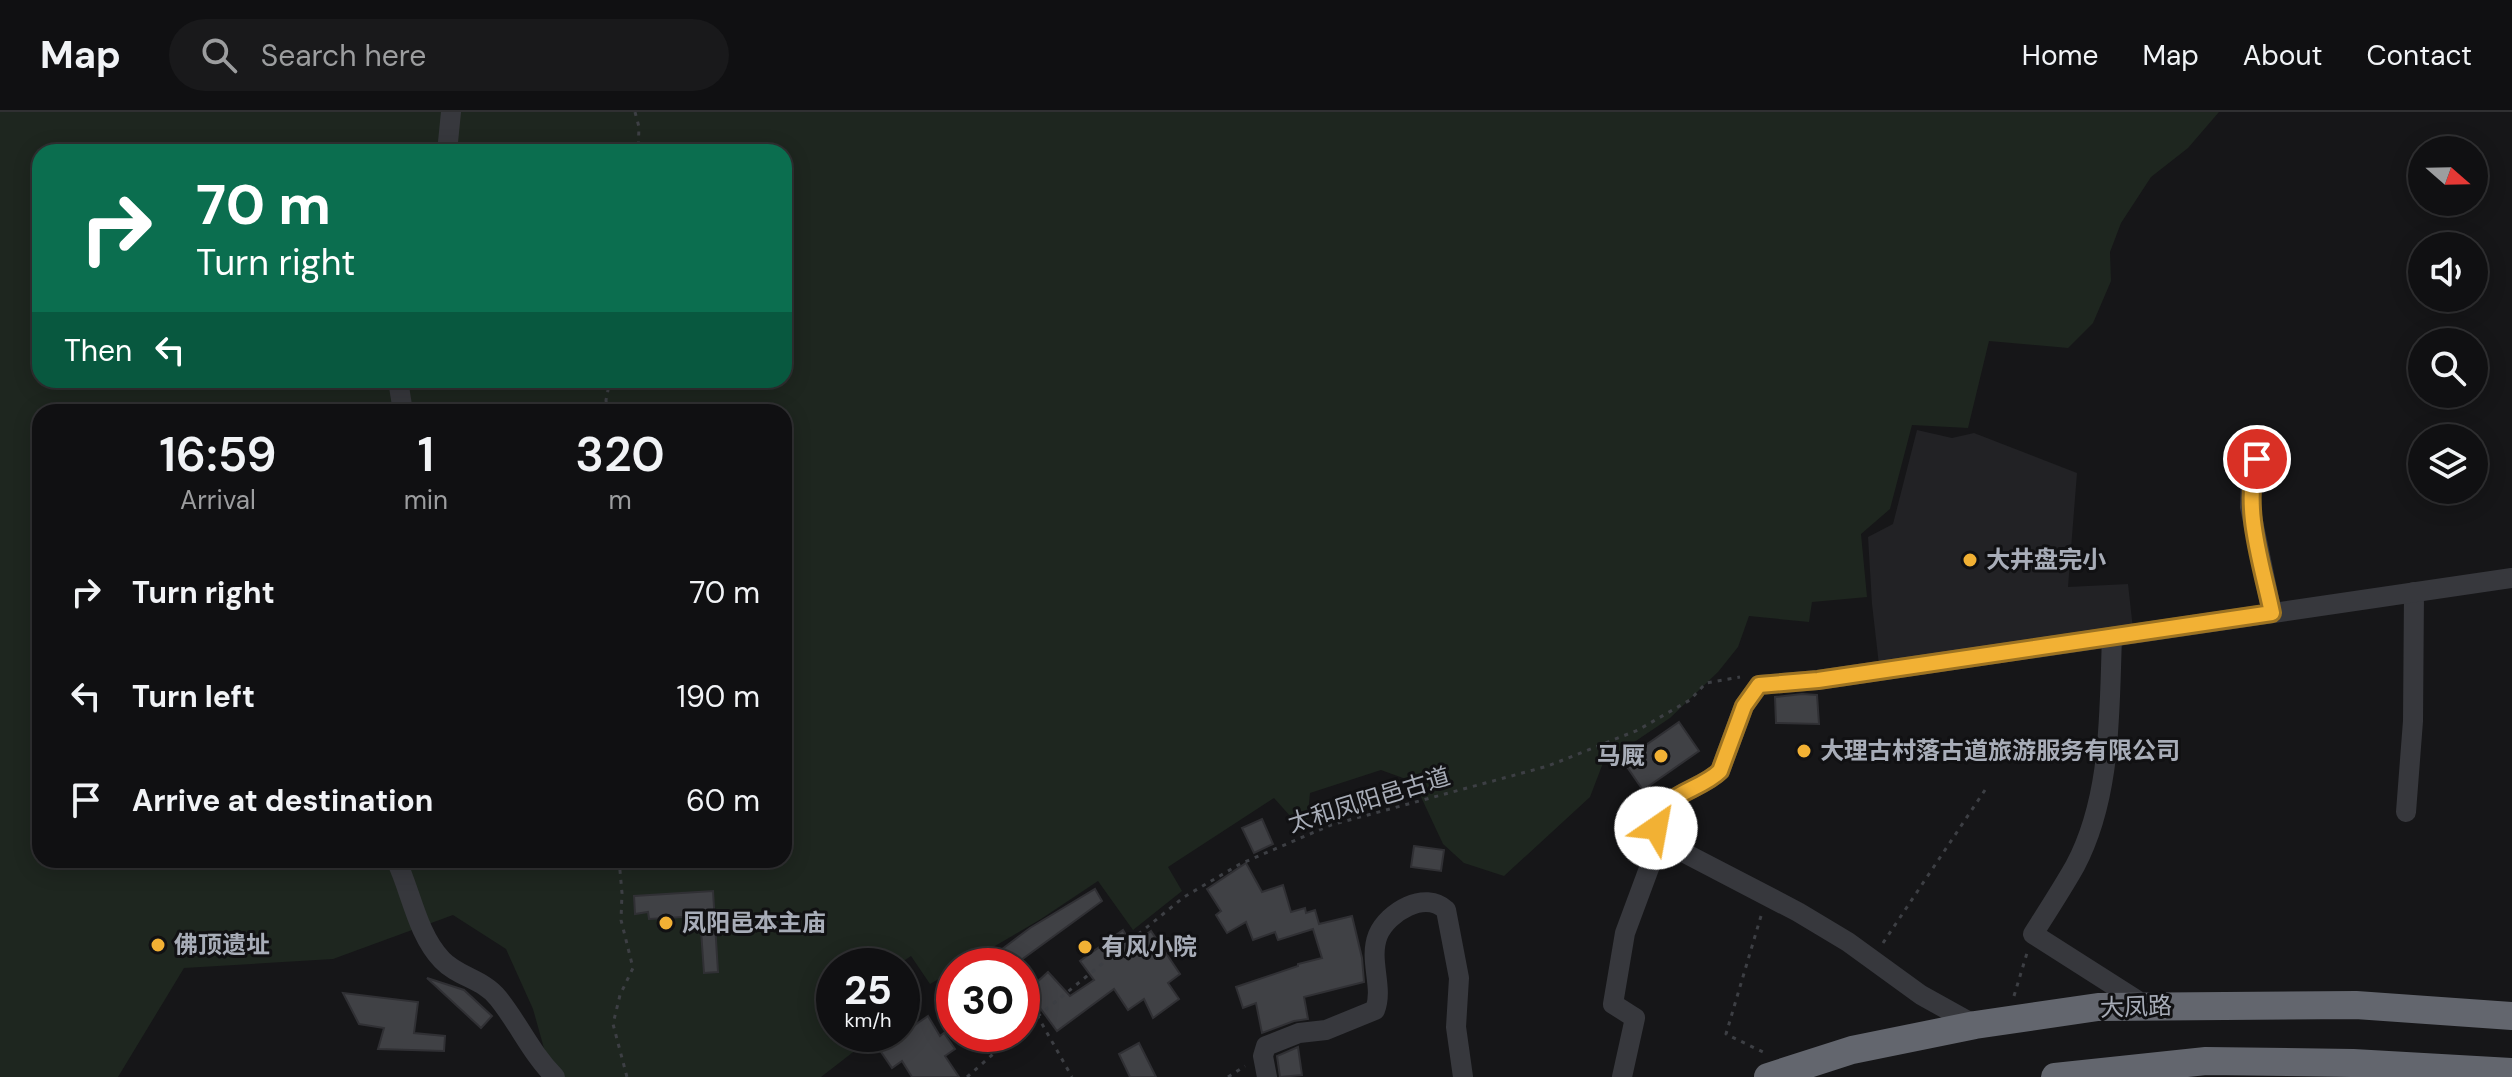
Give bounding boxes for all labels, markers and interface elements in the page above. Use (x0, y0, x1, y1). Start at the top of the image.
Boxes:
search box (169, 19, 729, 91)
text: Map (40, 30, 121, 80)
icon: search (197, 33, 241, 77)
text: Search here (261, 36, 426, 75)
text: Home (2022, 37, 2098, 74)
text: Map (2142, 37, 2199, 74)
text: About (2243, 37, 2322, 74)
text: Contact (2366, 37, 2472, 74)
north arrow (2408, 136, 2488, 216)
map controls (2408, 136, 2488, 504)
text: 70 m (196, 168, 331, 241)
icon: right (64, 176, 168, 280)
button: sound (2408, 232, 2488, 312)
text: Turn right (196, 239, 355, 286)
icon: left (148, 328, 192, 372)
button: search (2408, 328, 2488, 408)
text: Then (64, 331, 132, 370)
text: 16:59 (159, 423, 277, 486)
text: 1 (418, 423, 434, 486)
text: 320 (575, 423, 665, 486)
button: layers (2408, 424, 2488, 504)
pin (2223, 425, 2291, 493)
icon: arrive (2235, 437, 2279, 481)
text: Arrival (180, 483, 256, 517)
text: min (404, 483, 448, 517)
text: m (608, 483, 632, 517)
place label: 大井盘完小 (1986, 544, 2106, 575)
marker: 大井盘完小 (1961, 551, 1979, 569)
icon: right (64, 570, 108, 614)
text: Turn right (132, 573, 275, 612)
text: 70 m (689, 573, 760, 612)
icon: left (64, 674, 108, 718)
text: Turn left (132, 677, 255, 716)
text: 190 m (677, 677, 760, 716)
place label: 大理古村落古道旅游服务有限公司 (1820, 735, 2180, 766)
place label: 马厩 (1597, 740, 1645, 771)
marker: 大理古村落古道旅游服务有限公司 (1795, 742, 1813, 760)
marker: 马厩 (1652, 747, 1670, 765)
street label: 太和凤阳邑古道 (1284, 760, 1454, 839)
icon: arrive (64, 778, 108, 822)
text: Arrive at destination (132, 781, 433, 820)
text: 60 m (686, 781, 760, 820)
position arrow (1614, 786, 1698, 870)
place label: 凤阳邑本主庙 (682, 907, 826, 938)
marker: 凤阳邑本主庙 (657, 914, 675, 932)
place label: 佛顶遗址 (174, 929, 270, 960)
place label: 有风小院 (1101, 931, 1197, 962)
marker: 佛顶遗址 (149, 936, 167, 954)
marker: 有风小院 (1076, 938, 1094, 956)
speed limit sign: 30 (936, 948, 1040, 1052)
text: 25 (844, 964, 892, 1016)
street label: 大凤路 (2099, 990, 2173, 1023)
text: km/h (844, 1007, 892, 1033)

